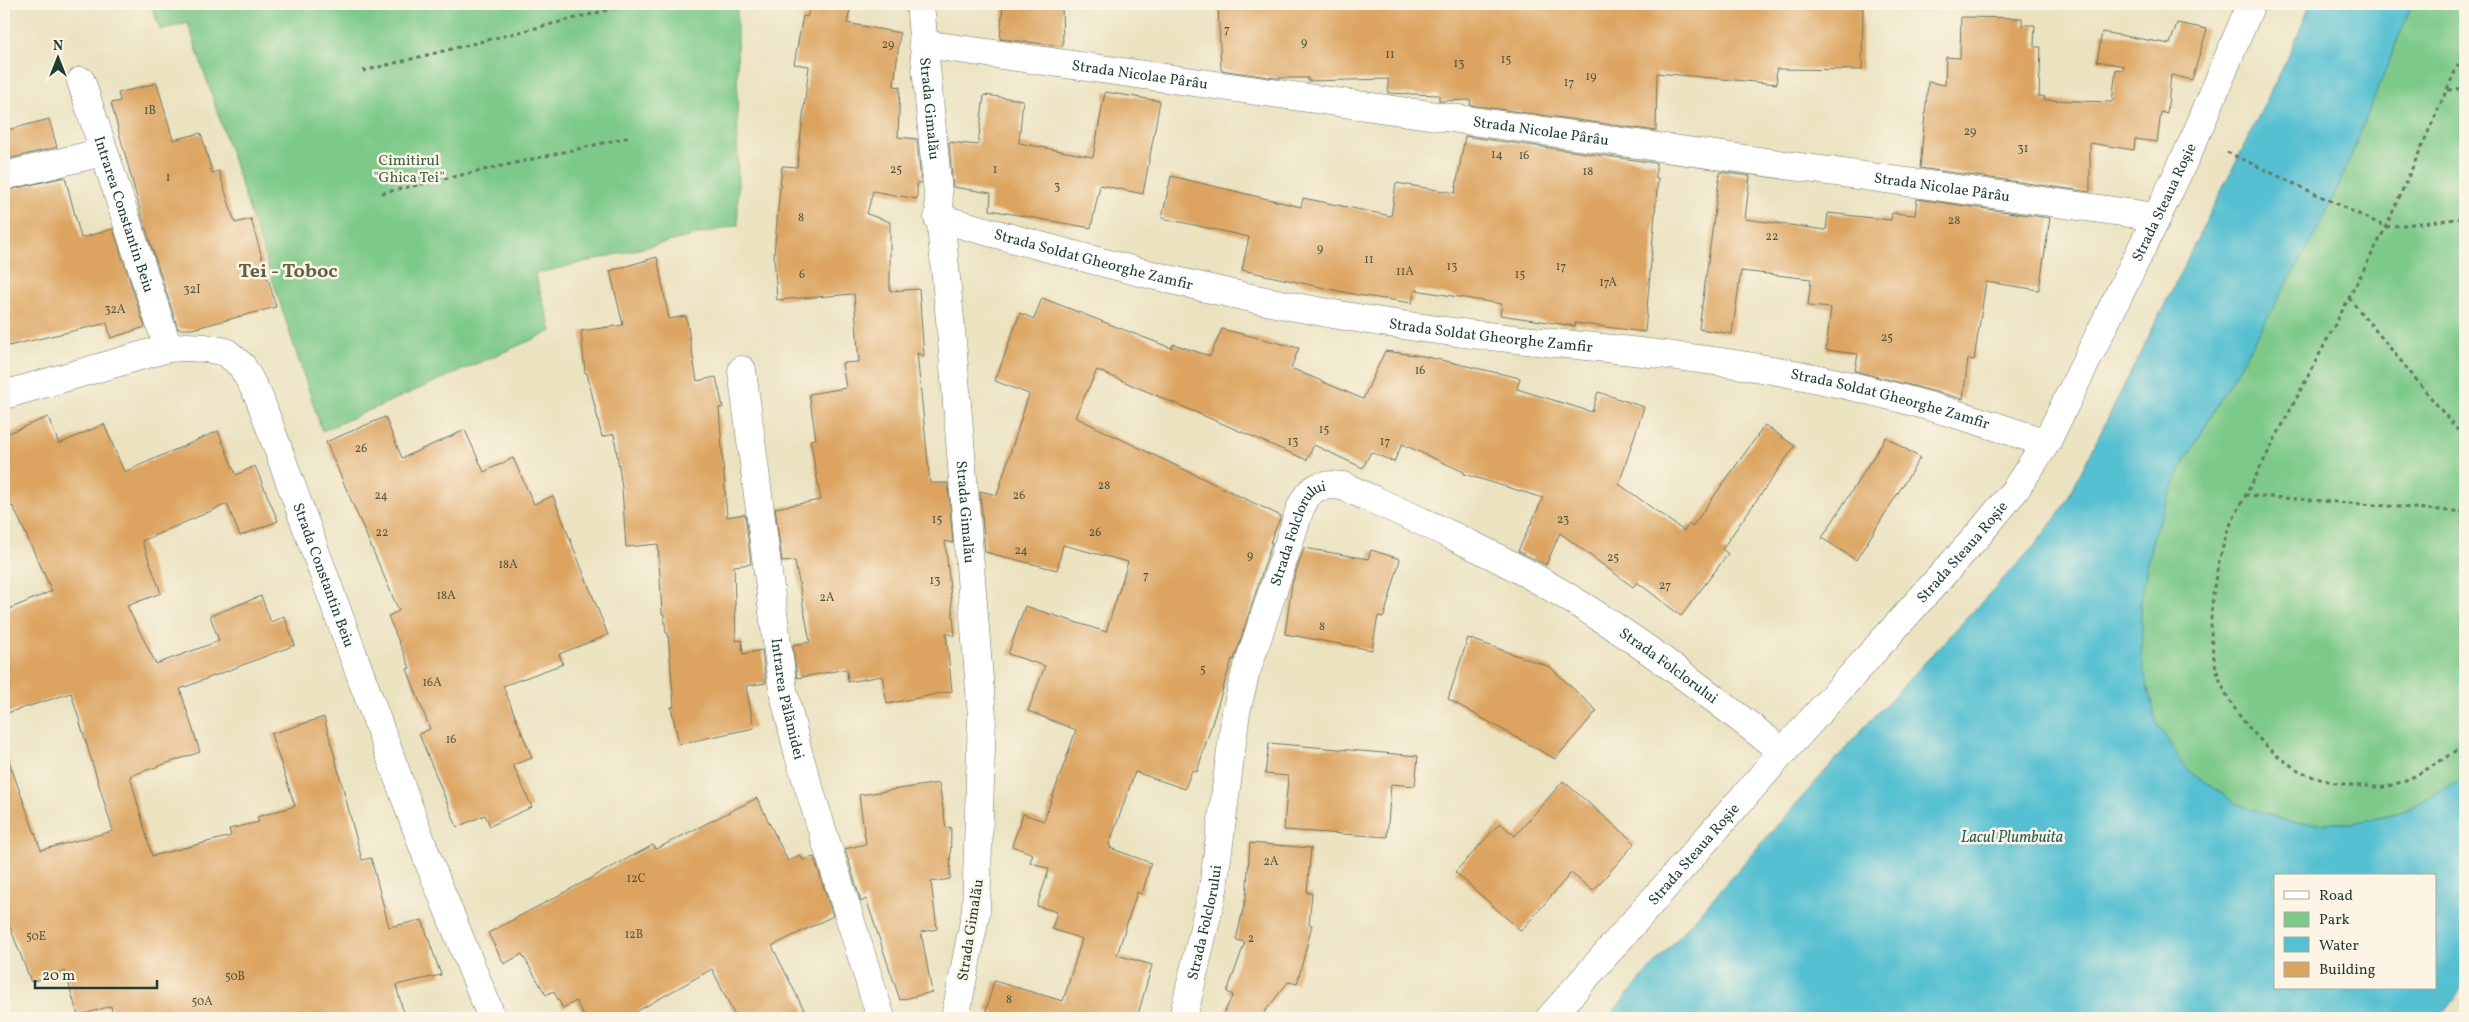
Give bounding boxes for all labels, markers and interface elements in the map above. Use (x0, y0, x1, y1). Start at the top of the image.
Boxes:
house number: 7 (1224, 22, 1230, 38)
north arrow (32, 32, 82, 82)
house number: 9 (1301, 35, 1307, 51)
text: N (53, 37, 63, 56)
house number: 29 (882, 37, 894, 53)
house number: 11 (1385, 47, 1395, 63)
house number: 15 (1501, 52, 1511, 68)
street label: Strada Gimalău (913, 56, 944, 161)
street label: Strada Nicolae Pârâu (1070, 56, 1209, 96)
house number: 13 (1454, 56, 1464, 72)
house number: 19 (1586, 69, 1596, 85)
house number: 17 (1564, 75, 1574, 91)
house number: 1B (144, 103, 156, 119)
street label: Strada Nicolae Pârâu (1471, 112, 1610, 152)
house number: 29 (1964, 124, 1976, 140)
street label: Intrarea Constantin Beiu (88, 134, 158, 295)
street label: Strada Steaua Roșie (2128, 140, 2203, 266)
house number: 31 (2018, 141, 2028, 157)
house number: 14 (1491, 147, 1503, 163)
house number: 16 (1519, 148, 1529, 164)
park label: Cimitirul "Ghica Tei" (373, 151, 445, 189)
house number: 25 (890, 162, 902, 178)
house number: 1 (993, 162, 997, 178)
house number: 18 (1583, 164, 1593, 180)
street label: Strada Nicolae Pârâu (1872, 168, 2011, 208)
house number: 1 (166, 170, 170, 186)
house number: 3 (1054, 179, 1060, 195)
house number: 8 (798, 210, 804, 226)
house number: 28 (1948, 213, 1960, 229)
street label: Strada Soldat Gheorghe Zamfir (991, 225, 1195, 297)
house number: 22 (1766, 229, 1778, 245)
house number: 9 (1317, 241, 1323, 257)
house number: 11 (1364, 252, 1374, 268)
district label: Tei - Toboc (238, 258, 338, 286)
house number: 13 (1447, 259, 1457, 275)
house number: 17 (1556, 259, 1566, 275)
house number: 11A (1396, 264, 1414, 280)
house number: 6 (799, 267, 805, 283)
house number: 15 (1515, 267, 1525, 283)
house number: 17A (1599, 275, 1617, 291)
house number: 32I (184, 282, 200, 298)
house number: 32A (104, 302, 126, 318)
street label: Strada Soldat Gheorghe Zamfir (1387, 314, 1594, 359)
house number: 25 (1881, 330, 1893, 346)
house number: 16 (1415, 363, 1425, 379)
street label: Strada Soldat Gheorghe Zamfir (1789, 365, 1992, 436)
house number: 15 (1319, 422, 1329, 438)
house number: 13 (1288, 434, 1298, 450)
house number: 17 (1380, 434, 1390, 450)
house number: 26 (355, 441, 367, 457)
street label: Strada Gimalău (950, 460, 979, 564)
street label: Strada Folclorului (1266, 477, 1328, 589)
house number: 28 (1098, 478, 1110, 494)
house number: 24 (374, 488, 388, 504)
house number: 26 (1013, 488, 1025, 504)
street label: Strada Steaua Roșie (1913, 497, 2014, 609)
street label: Strada Constantin Beiu (287, 500, 359, 651)
house number: 15 (932, 512, 942, 528)
house number: 23 (1557, 512, 1569, 528)
house number: 22 (376, 525, 388, 541)
house number: 26 (1089, 525, 1101, 541)
house number: 24 (1014, 543, 1028, 559)
house number: 9 (1247, 548, 1253, 564)
house number: 25 (1607, 550, 1619, 566)
house number: 18A (498, 557, 518, 573)
house number: 7 (1143, 568, 1149, 584)
house number: 13 (930, 573, 940, 589)
house number: 27 (1659, 578, 1671, 594)
house number: 18A (436, 588, 456, 604)
house number: 2A (820, 590, 835, 606)
house number: 8 (1319, 619, 1325, 635)
street label: Strada Folclorului (1614, 624, 1722, 710)
street label: Intrarea Pălămidei (764, 637, 809, 763)
house number: 5 (1200, 662, 1206, 678)
house number: 16A (422, 675, 442, 691)
house number: 16 (446, 732, 456, 748)
street label: Strada Steaua Roșie (1644, 799, 1745, 911)
water label: Lacul Plumbuita (1961, 827, 2064, 849)
house number: 2A (1264, 854, 1279, 870)
street label: Strada Folclorului (1183, 864, 1228, 982)
house number: 12C (627, 871, 646, 887)
legend (2274, 874, 2436, 990)
street label: Strada Gimalău (953, 878, 990, 983)
text: Road (2319, 886, 2353, 907)
text: Park (2319, 910, 2350, 931)
house number: 12B (625, 927, 643, 943)
house number: 50E (26, 929, 46, 945)
house number: 2 (1248, 931, 1254, 947)
text: Water (2319, 936, 2359, 957)
scale bar (35, 957, 158, 989)
text: Building (2319, 960, 2376, 981)
text: 20 m (42, 966, 75, 987)
house number: 50B (225, 969, 245, 985)
house number: 8 (1006, 992, 1012, 1008)
house number: 50A (191, 994, 213, 1010)

